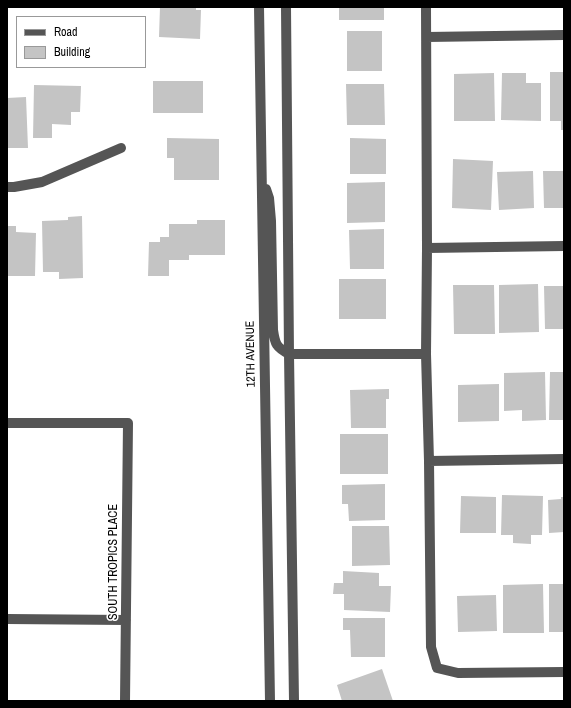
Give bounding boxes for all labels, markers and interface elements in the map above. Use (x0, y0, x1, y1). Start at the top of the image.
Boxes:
legend (16, 16, 146, 68)
text: Road (54, 24, 78, 40)
text: Building (54, 44, 90, 60)
street label: 12TH AVENUE (243, 321, 259, 387)
street label: SOUTH TROPICS PLACE (107, 504, 121, 620)

